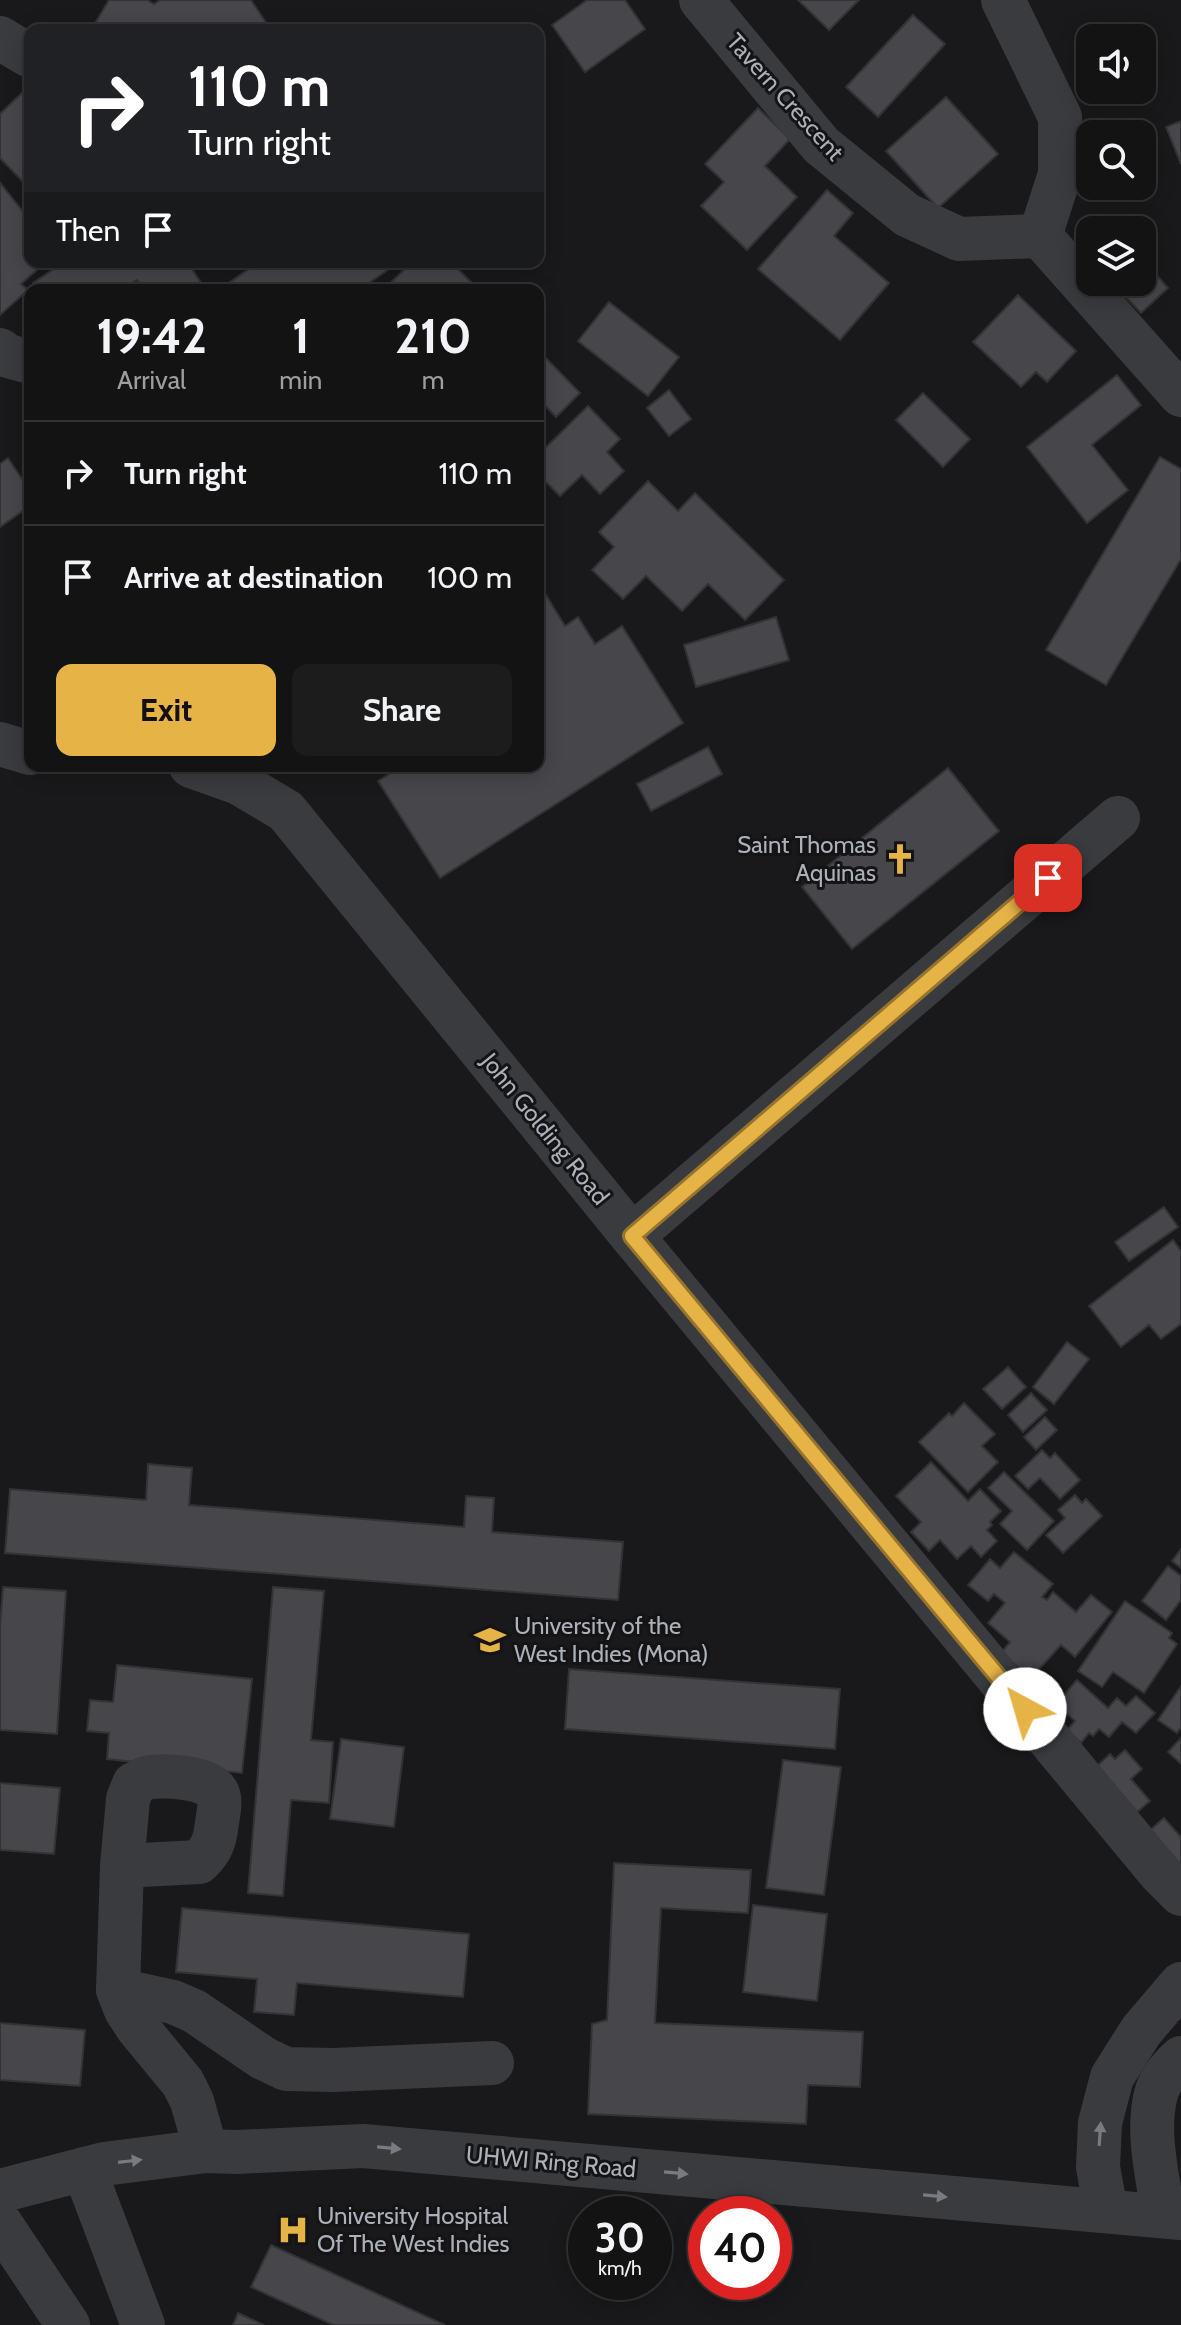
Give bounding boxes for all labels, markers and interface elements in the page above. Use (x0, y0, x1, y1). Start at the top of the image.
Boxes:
map controls (1076, 24, 1156, 296)
button: sound (1076, 24, 1156, 104)
street label: Tavern Crescent (721, 27, 850, 166)
text: 110 m (188, 52, 330, 120)
icon: right (56, 56, 160, 160)
text: Turn right (188, 120, 331, 164)
button: search (1076, 120, 1156, 200)
icon: arrive (136, 208, 180, 252)
text: Then (56, 212, 120, 249)
button: layers (1076, 216, 1156, 296)
text: 19:42 (96, 307, 207, 365)
text: 1 (292, 307, 310, 365)
text: 210 (395, 307, 472, 365)
text: Arrival (117, 364, 186, 396)
text: min (279, 364, 322, 396)
text: m (422, 364, 444, 396)
icon: right (56, 451, 100, 495)
text: Turn right (124, 455, 247, 492)
text: 110 m (438, 455, 512, 492)
icon: arrive (56, 555, 100, 599)
text: Arrive at destination (124, 559, 384, 596)
text: 100 m (427, 559, 512, 596)
button: Exit (56, 664, 276, 756)
button: Share (292, 664, 512, 756)
place label: Saint Thomas Aquinas (737, 830, 876, 887)
church icon: Saint Thomas Aquinas (883, 842, 917, 876)
pin (1014, 844, 1082, 912)
icon: arrive (1026, 856, 1070, 900)
street label: John Golding Road (475, 1046, 615, 1210)
place label: University of the West Indies (Mona) (514, 1611, 709, 1668)
school or university icon: University of the West Indies (Mona) (473, 1623, 507, 1657)
position arrow (983, 1667, 1067, 1751)
one-way arrow (1094, 2121, 1107, 2146)
street label: UHWI Ring Road (465, 2140, 637, 2183)
one-way arrow (377, 2142, 402, 2155)
one-way arrow (118, 2154, 143, 2167)
one-way arrow (664, 2167, 689, 2180)
one-way arrow (923, 2190, 948, 2203)
speed limit sign: 40 (688, 2196, 792, 2300)
place label: University Hospital Of The West Indies (317, 2201, 510, 2258)
hospital icon: University Hospital Of The West Indies (276, 2213, 310, 2247)
text: 30 (595, 2213, 645, 2262)
text: km/h (598, 2256, 642, 2280)

